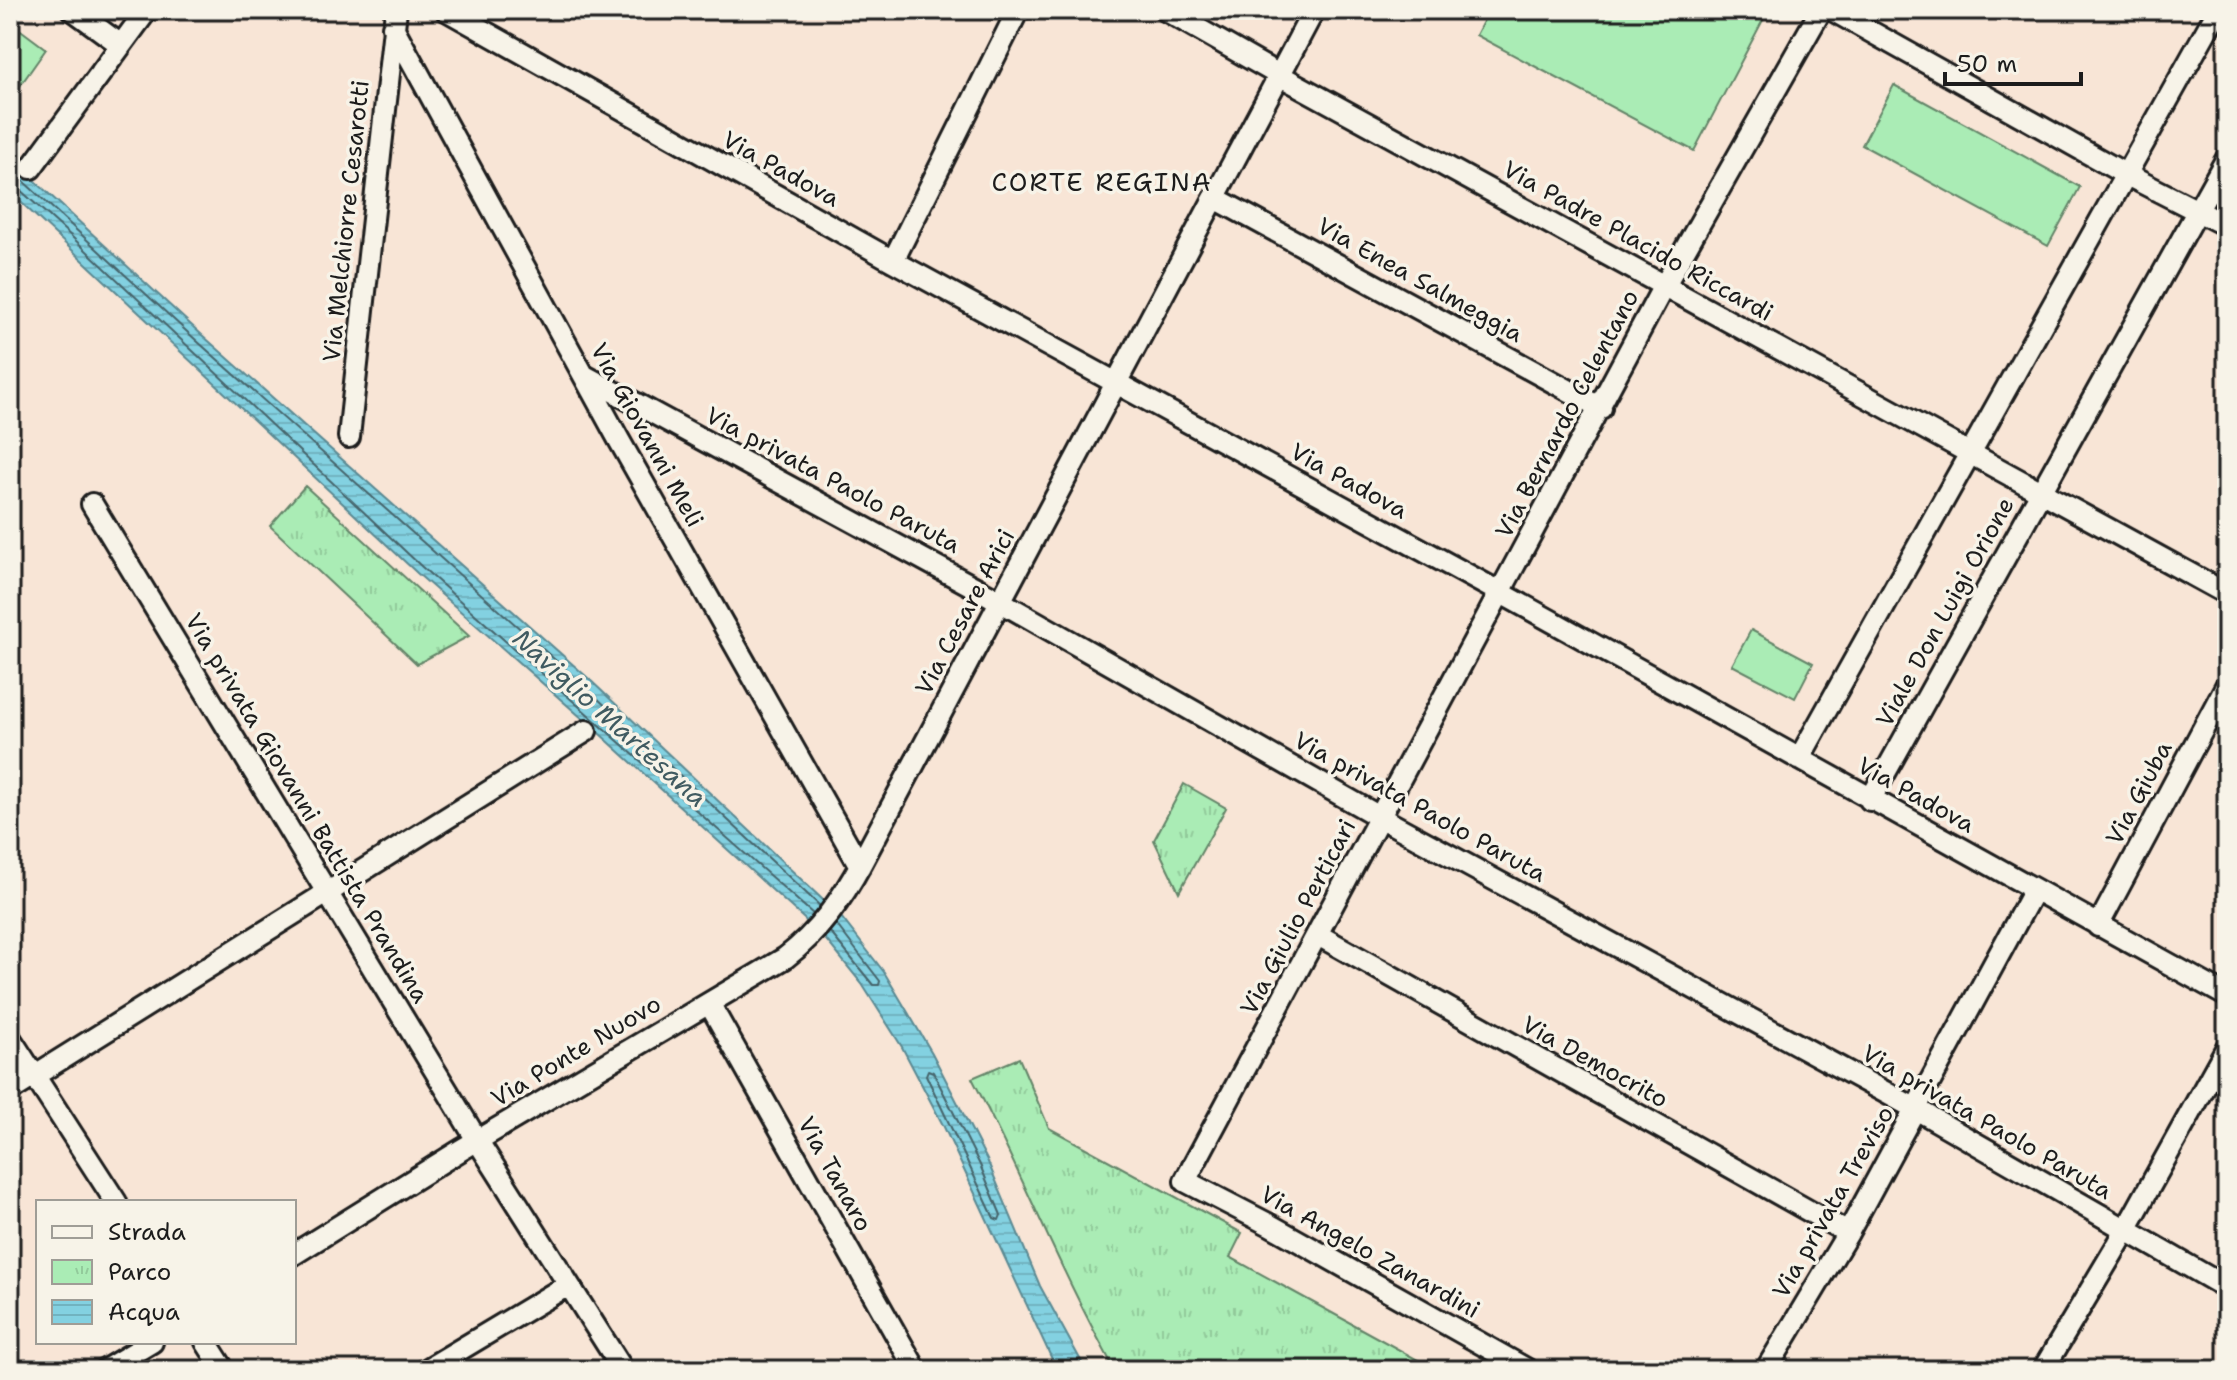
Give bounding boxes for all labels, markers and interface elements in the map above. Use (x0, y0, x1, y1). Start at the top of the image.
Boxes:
scale bar (1945, 36, 2081, 86)
text: 50 m (1957, 48, 2017, 80)
street label: Via Melchiorre Cesarotti (315, 78, 377, 364)
street label: Via Padova (717, 124, 846, 214)
street label: Via Padre Placido Riccardi (1497, 153, 1779, 329)
district label: CORTE REGINA (991, 164, 1213, 199)
street label: Via Enea Salmeggia (1311, 210, 1529, 350)
street label: Via Bernardo Celentano (1488, 284, 1646, 544)
street label: Via Giovanni Meli (583, 337, 711, 533)
street label: Via privata Paolo Paruta (700, 399, 966, 561)
street label: Via Padova (1285, 436, 1414, 526)
street label: Viale Don Luigi Orione (1868, 491, 2022, 733)
street label: Via Cesare Arici (908, 524, 1022, 700)
street label: Via privata Giovanni Battista Prandina (178, 607, 437, 1009)
water label: Naviglio Martesana (506, 621, 715, 814)
street label: Via privata Paolo Paruta (1288, 724, 1552, 890)
street label: Via Giuba (2098, 735, 2180, 850)
street label: Via Padova (1852, 750, 1981, 840)
street label: Via Giulio Perticari (1233, 814, 1363, 1020)
street label: Via Ponte Nuovo (485, 988, 667, 1114)
street label: Via Democrito (1516, 1009, 1674, 1115)
street label: Via privata Paolo Paruta (1856, 1037, 2118, 1207)
street label: Via privata Treviso (1765, 1100, 1901, 1304)
street label: Via Tanaro (790, 1111, 880, 1237)
street label: Via Angelo Zanardini (1255, 1178, 1485, 1326)
legend (36, 1200, 296, 1344)
text: Strada (108, 1216, 186, 1248)
text: Parco (108, 1256, 171, 1288)
text: Acqua (108, 1296, 180, 1328)

